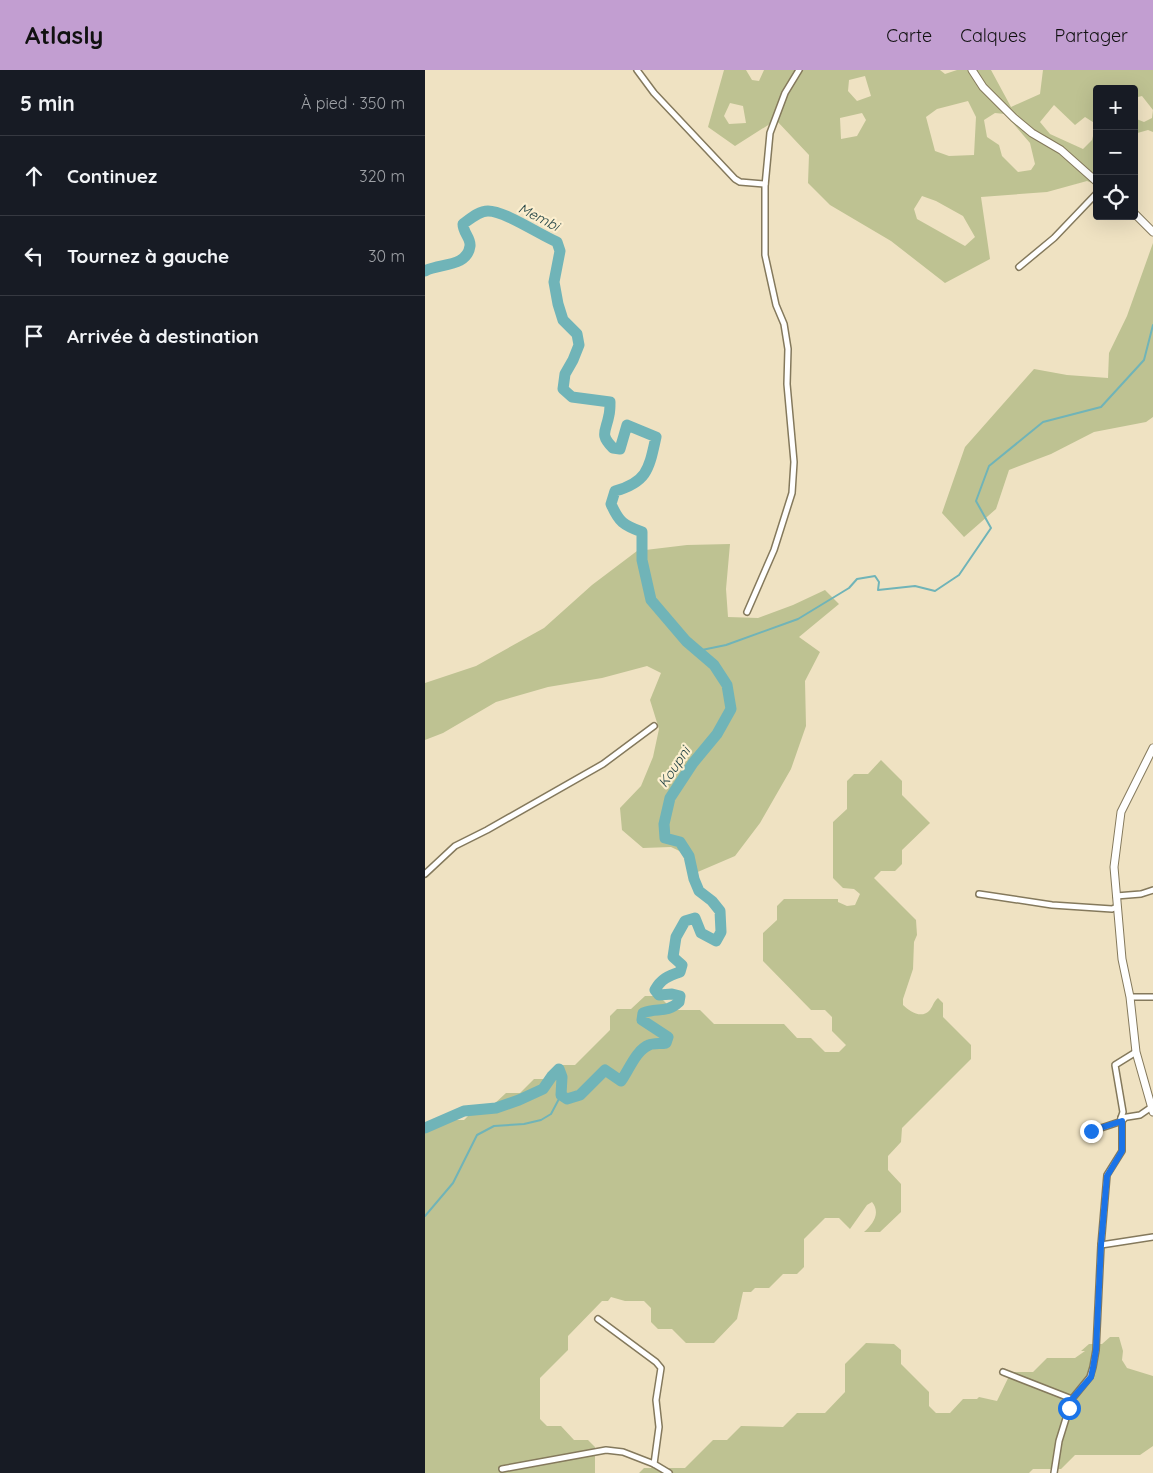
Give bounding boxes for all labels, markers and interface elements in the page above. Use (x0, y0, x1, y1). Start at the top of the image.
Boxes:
text: Atlasly (25, 20, 103, 50)
text: Carte (886, 24, 932, 47)
text: Calques (960, 24, 1027, 47)
text: Partager (1055, 24, 1128, 47)
map controls (1093, 85, 1138, 220)
button: + (1093, 85, 1138, 130)
text: 5 min (20, 90, 75, 116)
text: À pied · 350 m (301, 93, 405, 113)
button: − (1093, 130, 1138, 175)
icon: ahead (20, 162, 48, 190)
text: Continuez (67, 164, 157, 188)
text: 320 m (359, 166, 405, 186)
button: locate (1093, 175, 1138, 220)
water label: Membi (515, 199, 564, 236)
icon: left (20, 242, 48, 270)
text: Tournez à gauche (67, 244, 229, 268)
text: 30 m (368, 246, 405, 266)
icon: arrive (20, 322, 48, 350)
text: Arrivée à destination (67, 324, 259, 348)
water label: Koupni (654, 742, 695, 791)
route end (1080, 1120, 1103, 1143)
route start (1058, 1397, 1081, 1420)

